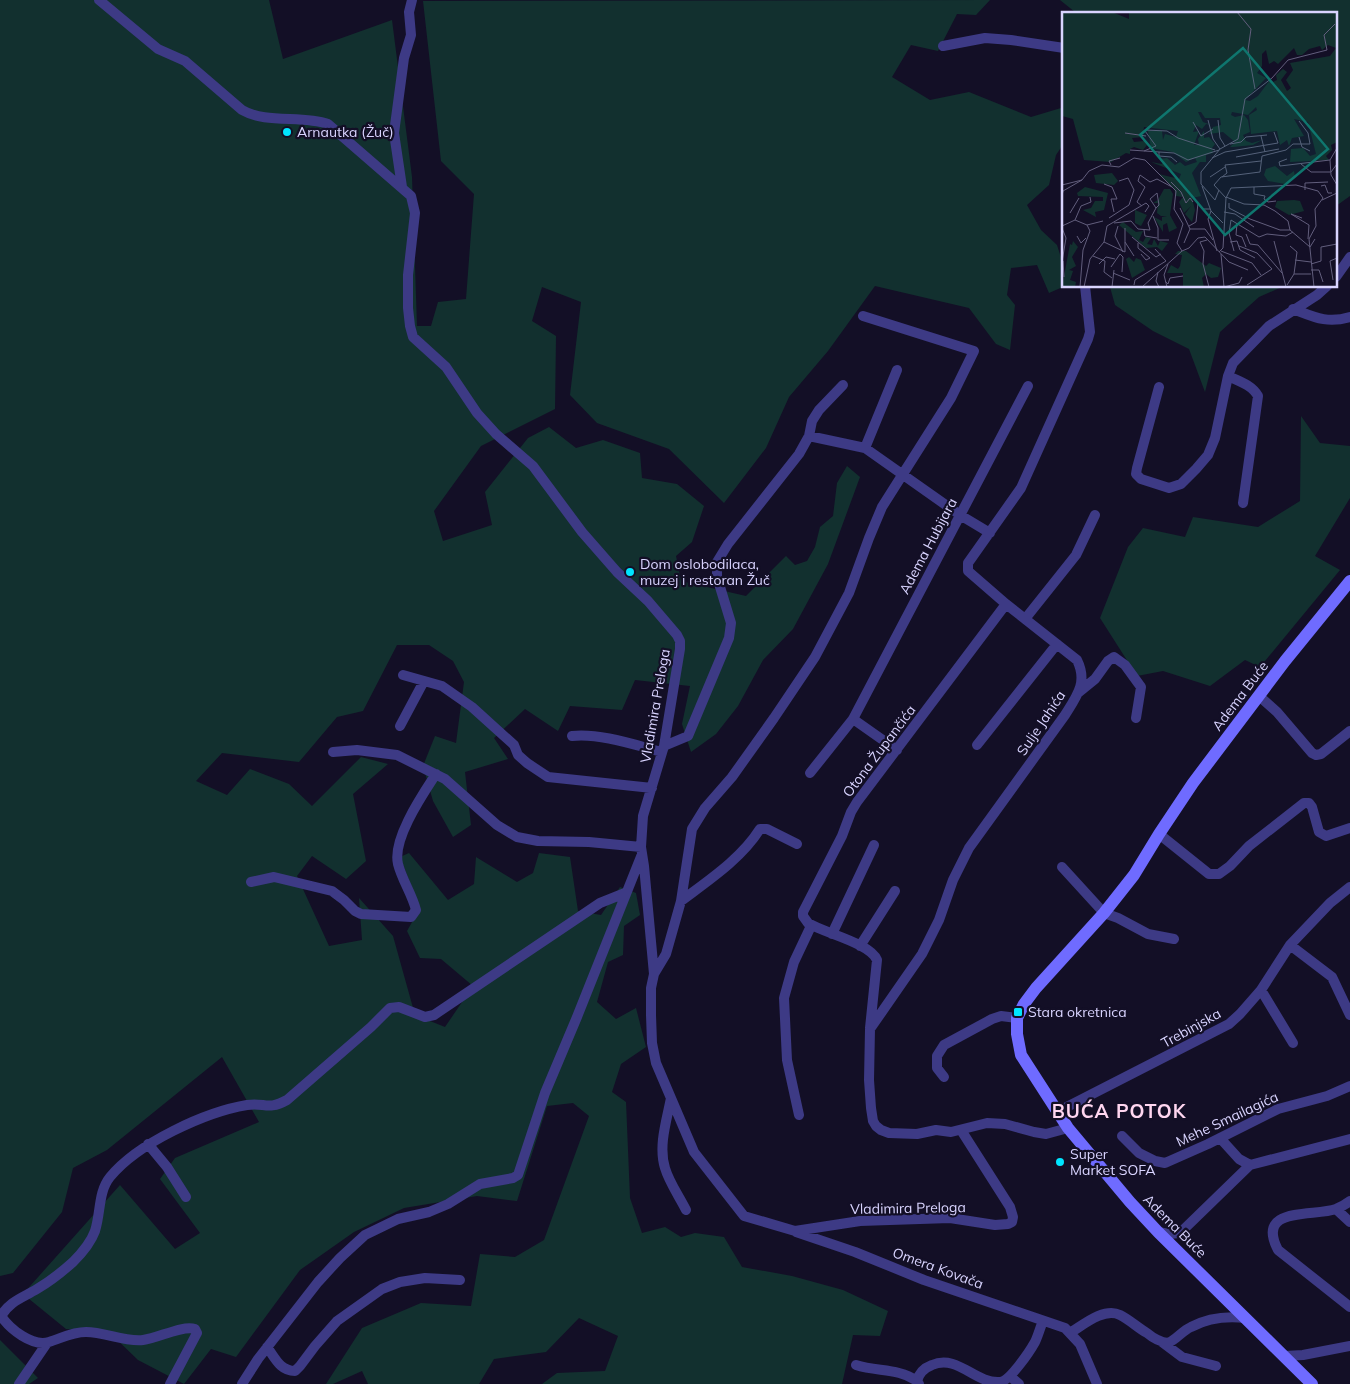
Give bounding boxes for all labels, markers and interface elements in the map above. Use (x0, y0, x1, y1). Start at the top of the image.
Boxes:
inset map (1062, 12, 1338, 288)
place label: Arnautka (Žuč) (297, 123, 394, 141)
marker: Arnautka (Žuč) (281, 126, 293, 138)
street label: Adema Hubijara (895, 495, 961, 597)
place label: Dom oslobodilaca, muzej i restoran Žuč (640, 555, 770, 589)
marker: Dom oslobodilaca, muzej i restoran Žuč (624, 566, 636, 578)
street label: Vladimira Preloga (636, 647, 674, 765)
street label: Adema Buće (1208, 658, 1272, 734)
street label: Sulje Jahića (1013, 687, 1069, 759)
street label: Otona Župančića (838, 701, 920, 801)
place label: Stara okretnica (1028, 1003, 1127, 1021)
street label: Trebinjska (1158, 1004, 1224, 1052)
marker: Stara okretnica (1012, 1006, 1024, 1018)
street label: Mehe Smailagića (1173, 1087, 1281, 1151)
district label: BUĆA POTOK (1052, 1099, 1187, 1123)
place label: Super Market SOFA (1070, 1145, 1156, 1179)
marker: Super Market SOFA (1054, 1156, 1066, 1168)
street label: Adema Buće (1139, 1190, 1211, 1262)
street label: Vladimira Preloga (850, 1198, 966, 1218)
street label: Omera Kovača (890, 1243, 986, 1293)

